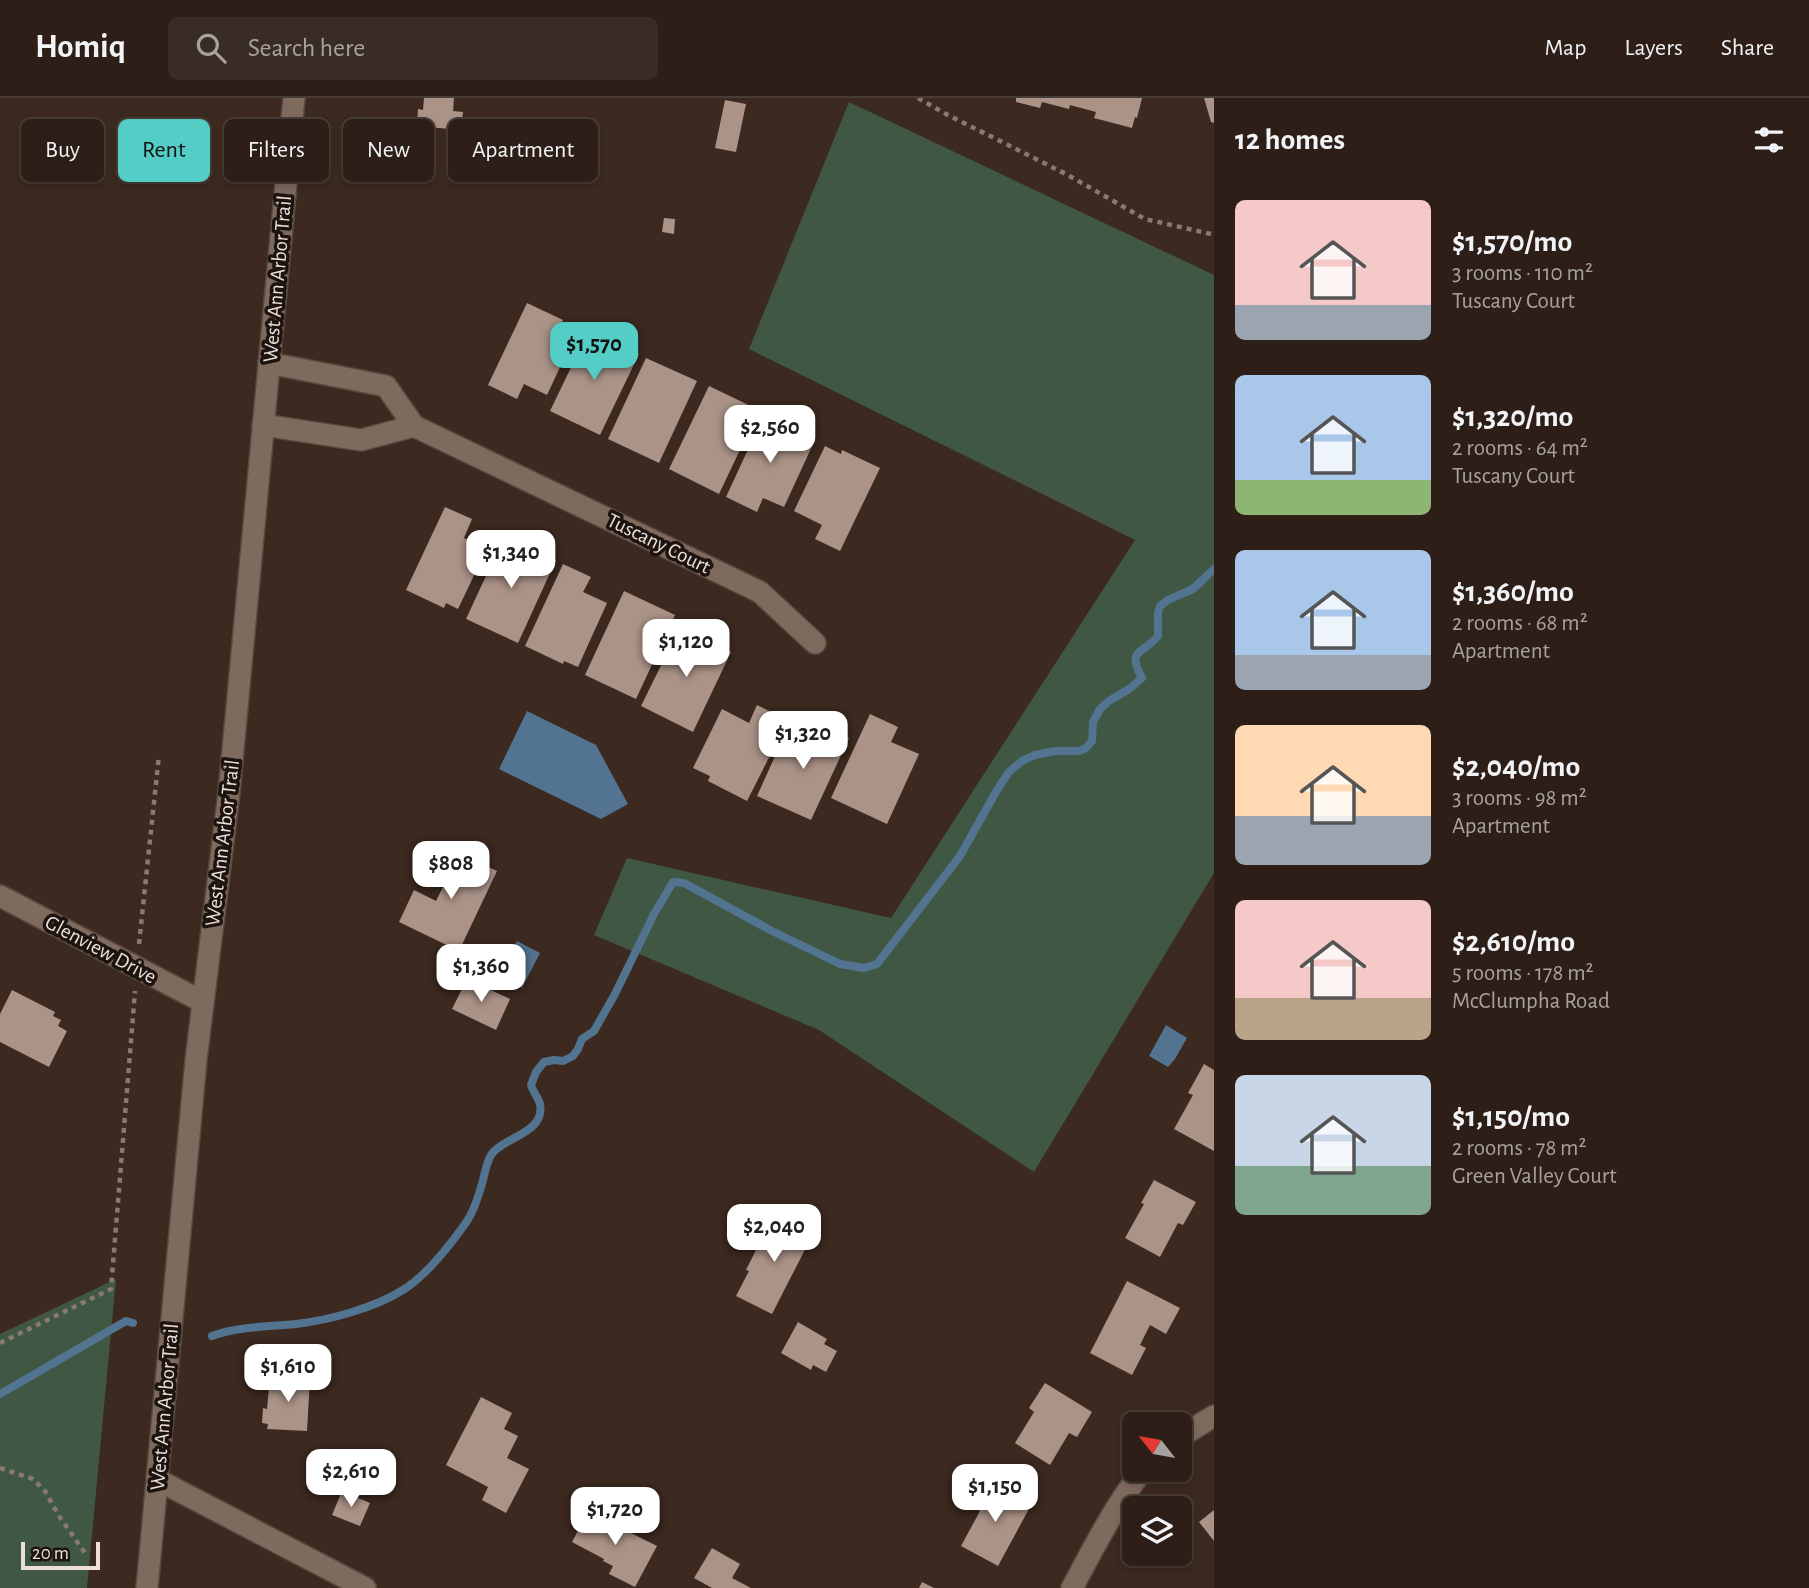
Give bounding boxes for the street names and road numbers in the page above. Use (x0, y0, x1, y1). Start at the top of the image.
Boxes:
street label: West Ann Arbor Trail (260, 195, 295, 363)
street label: Tuscany Court (604, 509, 714, 578)
street label: West Ann Arbor Trail (202, 759, 243, 928)
street label: Glenview Drive (42, 911, 160, 988)
street label: West Ann Arbor Trail (147, 1323, 182, 1491)

